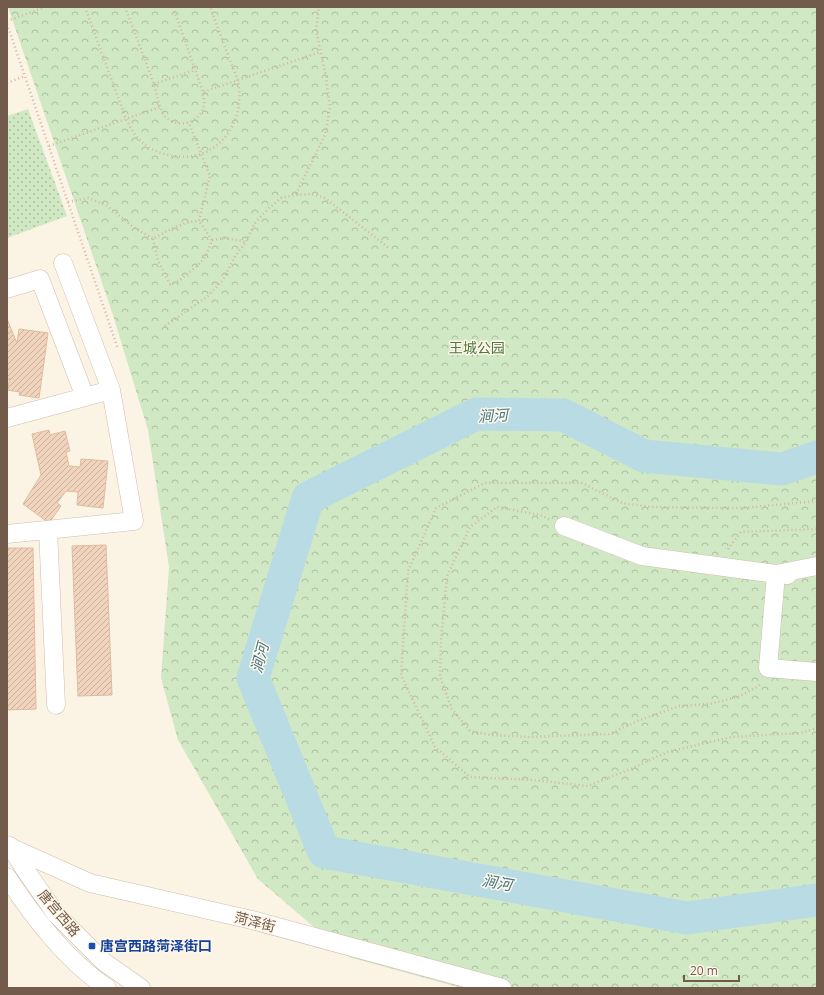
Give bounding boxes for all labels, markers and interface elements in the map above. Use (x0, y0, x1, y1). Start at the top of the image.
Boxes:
park label: 王城公园 (449, 338, 505, 357)
water label: 涧河 (477, 404, 511, 426)
water label: 涧河 (245, 638, 273, 675)
water label: 涧河 (481, 870, 517, 895)
street label: 唐宫西路 (34, 885, 85, 940)
street label: 菏泽街 (232, 907, 278, 936)
place label: 唐宫西路菏泽街口 (100, 936, 212, 955)
marker: 唐宫西路菏泽街口 (87, 941, 97, 951)
scale bar (684, 957, 739, 983)
text: 20 m (690, 962, 718, 979)

